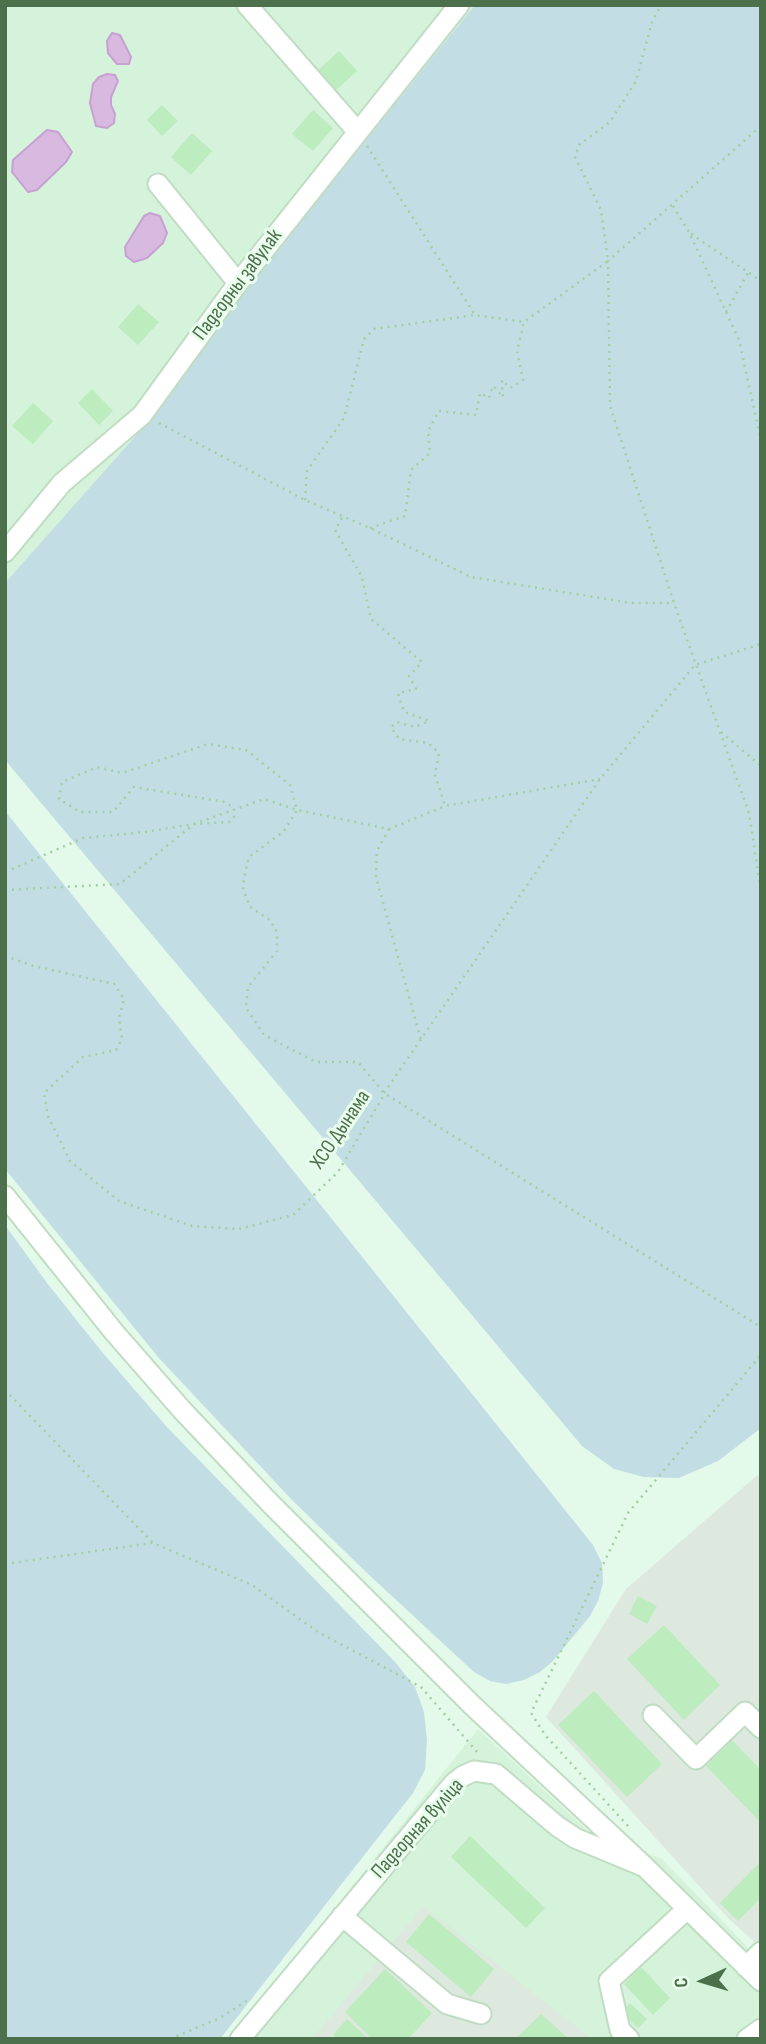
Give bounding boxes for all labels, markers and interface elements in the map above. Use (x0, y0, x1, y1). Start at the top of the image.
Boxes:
street label: Падгорны завулак (188, 224, 288, 346)
street label: XCO Дынама (306, 1086, 376, 1174)
street label: Падгорная вуліца (366, 1774, 470, 1884)
north arrow (668, 1946, 738, 2016)
text: С (670, 1977, 693, 1988)

